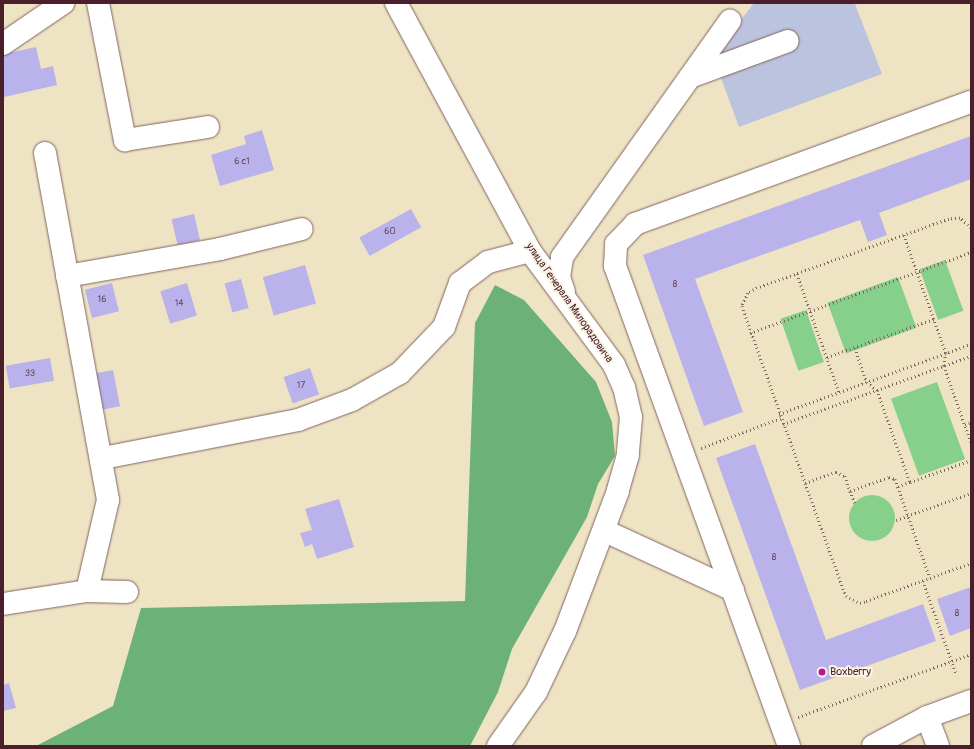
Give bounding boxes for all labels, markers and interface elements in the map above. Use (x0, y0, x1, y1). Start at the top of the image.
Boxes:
house number: 6 с1 (234, 157, 250, 167)
house number: 60 (384, 227, 396, 237)
street label: улица Генерала Милорадовича (523, 241, 615, 365)
house number: 8 (673, 280, 677, 290)
house number: 16 (98, 295, 106, 305)
house number: 14 (175, 299, 183, 309)
house number: 33 (25, 369, 35, 379)
house number: 17 (297, 381, 305, 391)
house number: 8 (772, 553, 776, 563)
house number: 8 (955, 609, 959, 619)
place label: Boxberry (830, 665, 871, 679)
marker: Boxberry (817, 667, 827, 677)

